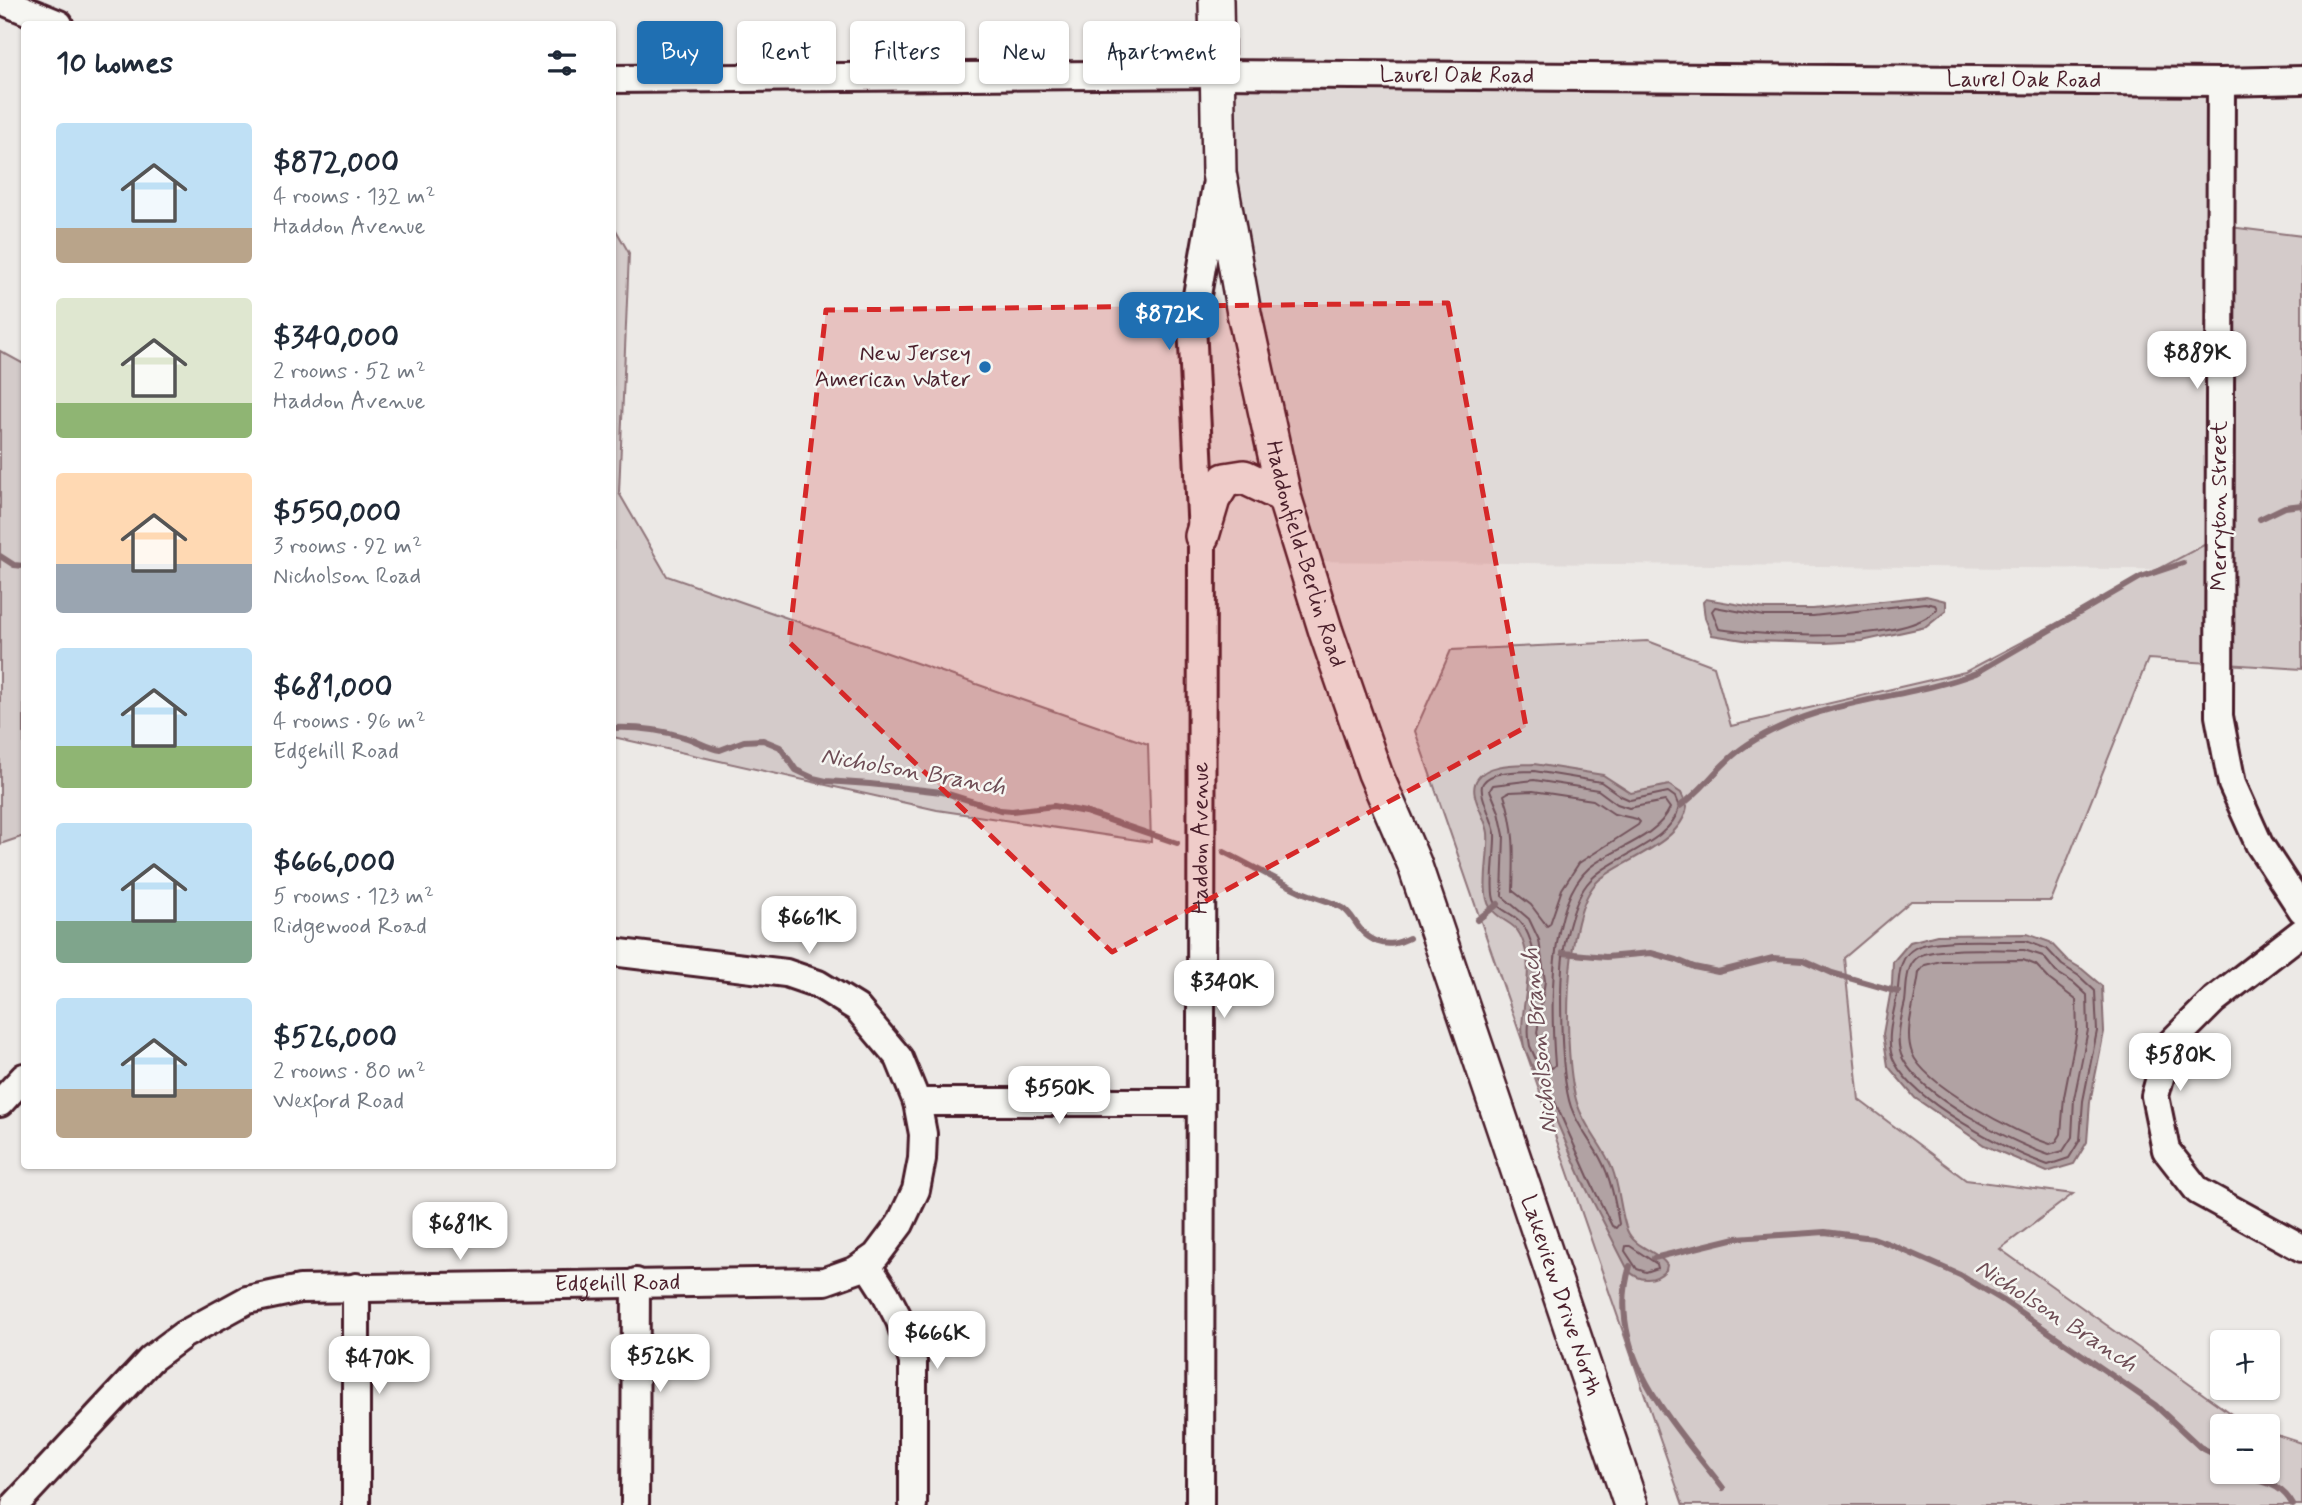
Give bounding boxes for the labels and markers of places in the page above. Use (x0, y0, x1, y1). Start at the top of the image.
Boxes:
pin: $872K (1120, 292, 1218, 352)
pin: $889K (2148, 332, 2246, 391)
place label: New Jersey American Water (815, 339, 971, 395)
marker: New Jersey American Water (977, 359, 993, 375)
pin: $661K (760, 897, 858, 956)
pin: $340K (1175, 960, 1273, 1020)
pin: $580K (2131, 1034, 2229, 1093)
pin: $550K (1010, 1066, 1108, 1126)
pin: $681K (411, 1202, 509, 1262)
pin: $666K (888, 1312, 986, 1371)
pin: $526K (611, 1334, 709, 1394)
pin: $470K (330, 1336, 428, 1396)

